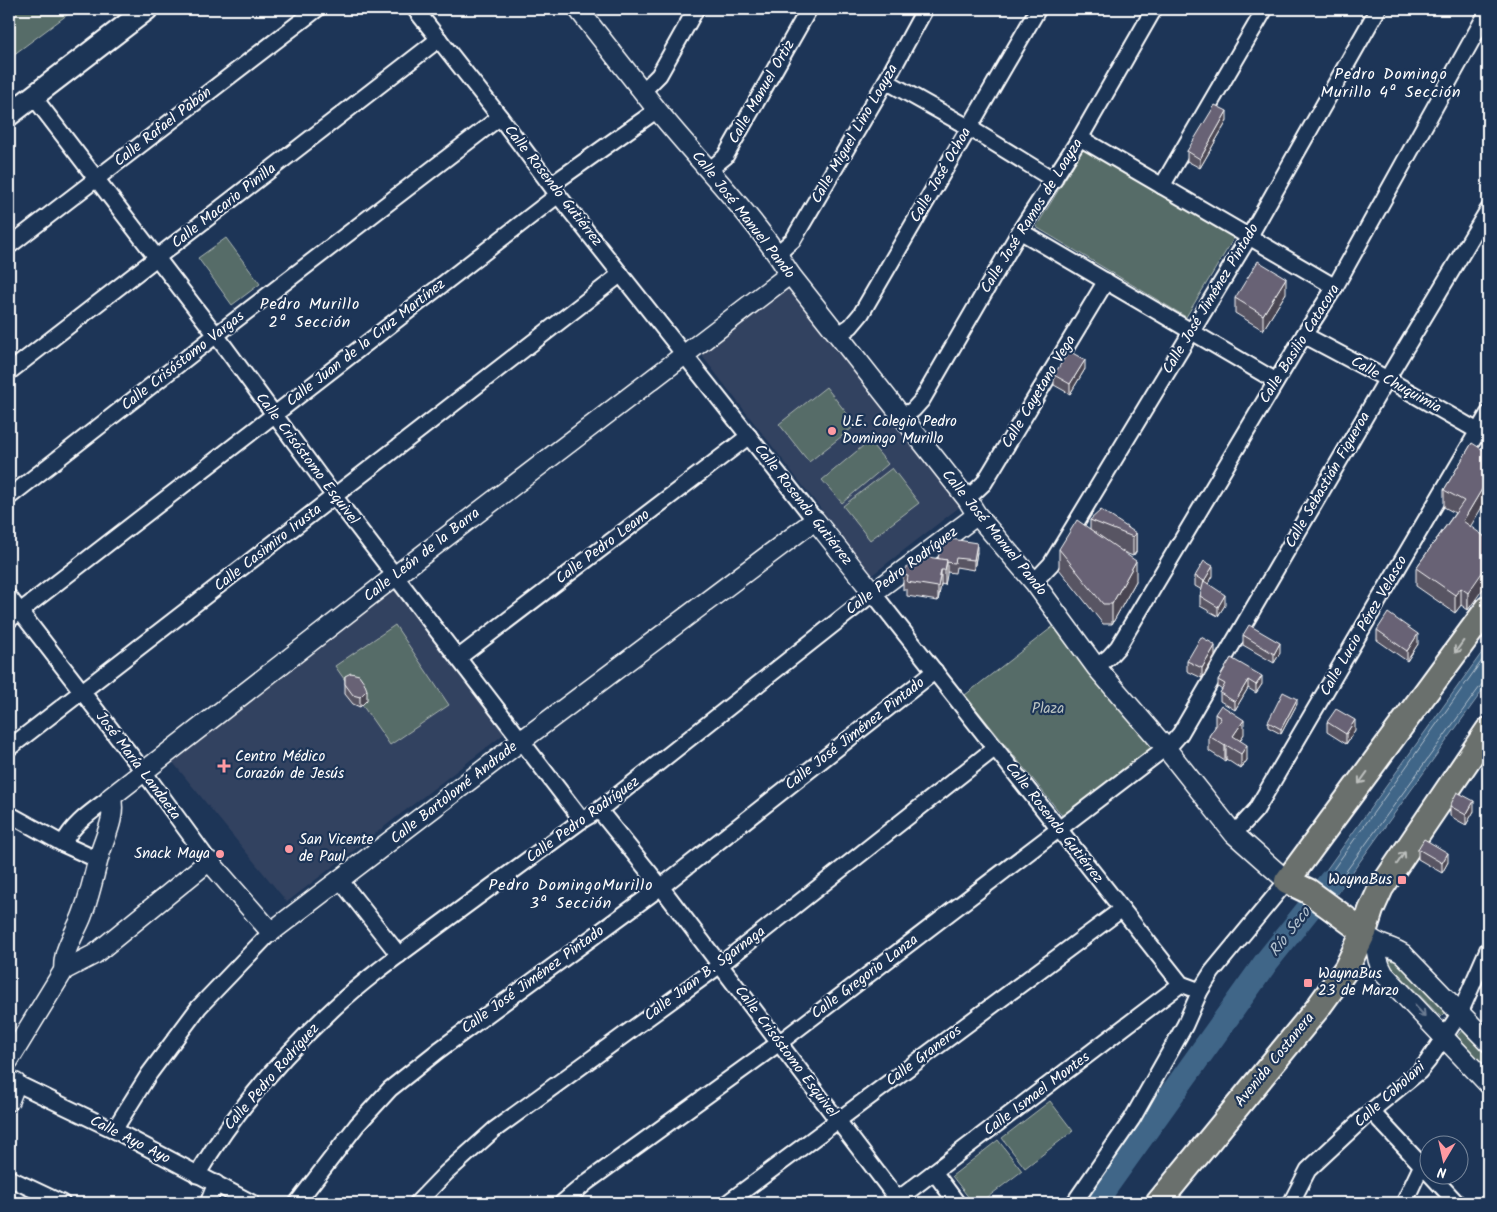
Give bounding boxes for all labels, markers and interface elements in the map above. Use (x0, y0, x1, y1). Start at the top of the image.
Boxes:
street label: Calle Manuel Ortiz (722, 35, 802, 149)
street label: Calle Miguel Lino Loayza (805, 60, 905, 208)
district label: Pedro Domingo Murillo 4ª Sección (1320, 62, 1462, 105)
street label: Calle Rafael Pabón (109, 81, 217, 173)
street label: Calle Rosendo Gutiérrez (498, 120, 608, 252)
street label: Calle José Ochoa (904, 123, 978, 227)
street label: Calle José Ramos de Loayza (974, 134, 1090, 298)
street label: Calle José Manuel Pando (685, 146, 801, 284)
street label: Calle Macario Pinilla (166, 157, 282, 255)
street label: Calle José Jiménez Pintado (1156, 219, 1266, 379)
street label: Calle Juan de la Cruz Martínez (281, 273, 451, 413)
street label: Calle Basilio Catacora (1254, 280, 1346, 408)
district label: Pedro Murillo 2ª Sección (260, 292, 360, 335)
street label: Calle Crisóstomo Vargas (116, 305, 250, 417)
street label: Calle Cayetano Vega (996, 331, 1082, 453)
street label: Calle Chuquimia (1346, 350, 1446, 420)
street label: Calle Crisóstomo Esquivel (249, 388, 365, 531)
street label: Calle Sebastián Figueroa (1279, 407, 1377, 553)
place label: U.E. Colegio Pedro Domingo Murillo (842, 410, 957, 451)
marker: U.E. Colegio Pedro Domingo Murillo (826, 425, 838, 437)
street label: Calle Rosendo Gutiérrez (748, 439, 858, 571)
street label: Calle José Manuel Pando (935, 464, 1053, 602)
street label: Calle Casimiro Irusta (209, 498, 327, 598)
street label: Calle León de la Barra (359, 502, 485, 608)
street label: Calle Pedro Leano (551, 503, 656, 591)
street label: Calle Pedro Rodríguez (841, 520, 964, 621)
street label: Calle Lucio Pérez Velasco (1314, 551, 1414, 701)
one-way arrow (1454, 640, 1465, 653)
street label: Calle José Jiménez Pintado (780, 671, 930, 796)
park label: Plaza (1032, 697, 1064, 721)
street label: José María Landaeta (89, 707, 187, 825)
street label: Calle Bartolomé Andrade (385, 735, 523, 851)
place label: Centro Médico Corazón de Jesús (235, 745, 345, 786)
street label: Calle Rosendo Gutiérrez (999, 757, 1109, 889)
marker: Centro Médico Corazón de Jesús (217, 759, 231, 773)
street label: Calle Pedro Rodríguez (521, 770, 645, 870)
one-way arrow (1358, 771, 1368, 785)
place label: San Vicente de Paul (299, 828, 374, 869)
place label: Snack Maya (134, 842, 210, 866)
marker: San Vicente de Paul (283, 843, 295, 855)
marker: Snack Maya (214, 848, 226, 860)
one-way arrow (1396, 851, 1406, 865)
place label: WaynaBus (1328, 868, 1393, 892)
district label: Pedro DomingoMurillo 3ª Sección (489, 873, 653, 916)
marker: WaynaBus (1396, 874, 1408, 886)
water label: Río Seco (1263, 901, 1318, 962)
street label: Calle José Jiménez Pintado (456, 920, 610, 1040)
street label: Calle Juan B. Sgarnaga (639, 920, 771, 1028)
street label: Calle Gregorio Lanza (806, 929, 924, 1025)
place label: WaynaBus 23 de Marzo (1318, 962, 1399, 1003)
marker: WaynaBus 23 de Marzo (1302, 977, 1314, 989)
street label: Calle Crisóstomo Esquivel (728, 981, 844, 1124)
one-way arrow (1414, 1005, 1426, 1018)
street label: Avenida Costanera (1229, 1007, 1321, 1113)
street label: Calle Pedro Rodríguez (218, 1018, 326, 1136)
street label: Calle Graneros (881, 1019, 968, 1093)
street label: Calle Ismael Montes (979, 1045, 1096, 1142)
street label: Calle Coholani (1349, 1055, 1432, 1134)
street label: Calle Ayo Ayo (85, 1109, 175, 1171)
north arrow (1420, 1134, 1470, 1184)
text: N (1436, 1160, 1448, 1183)

